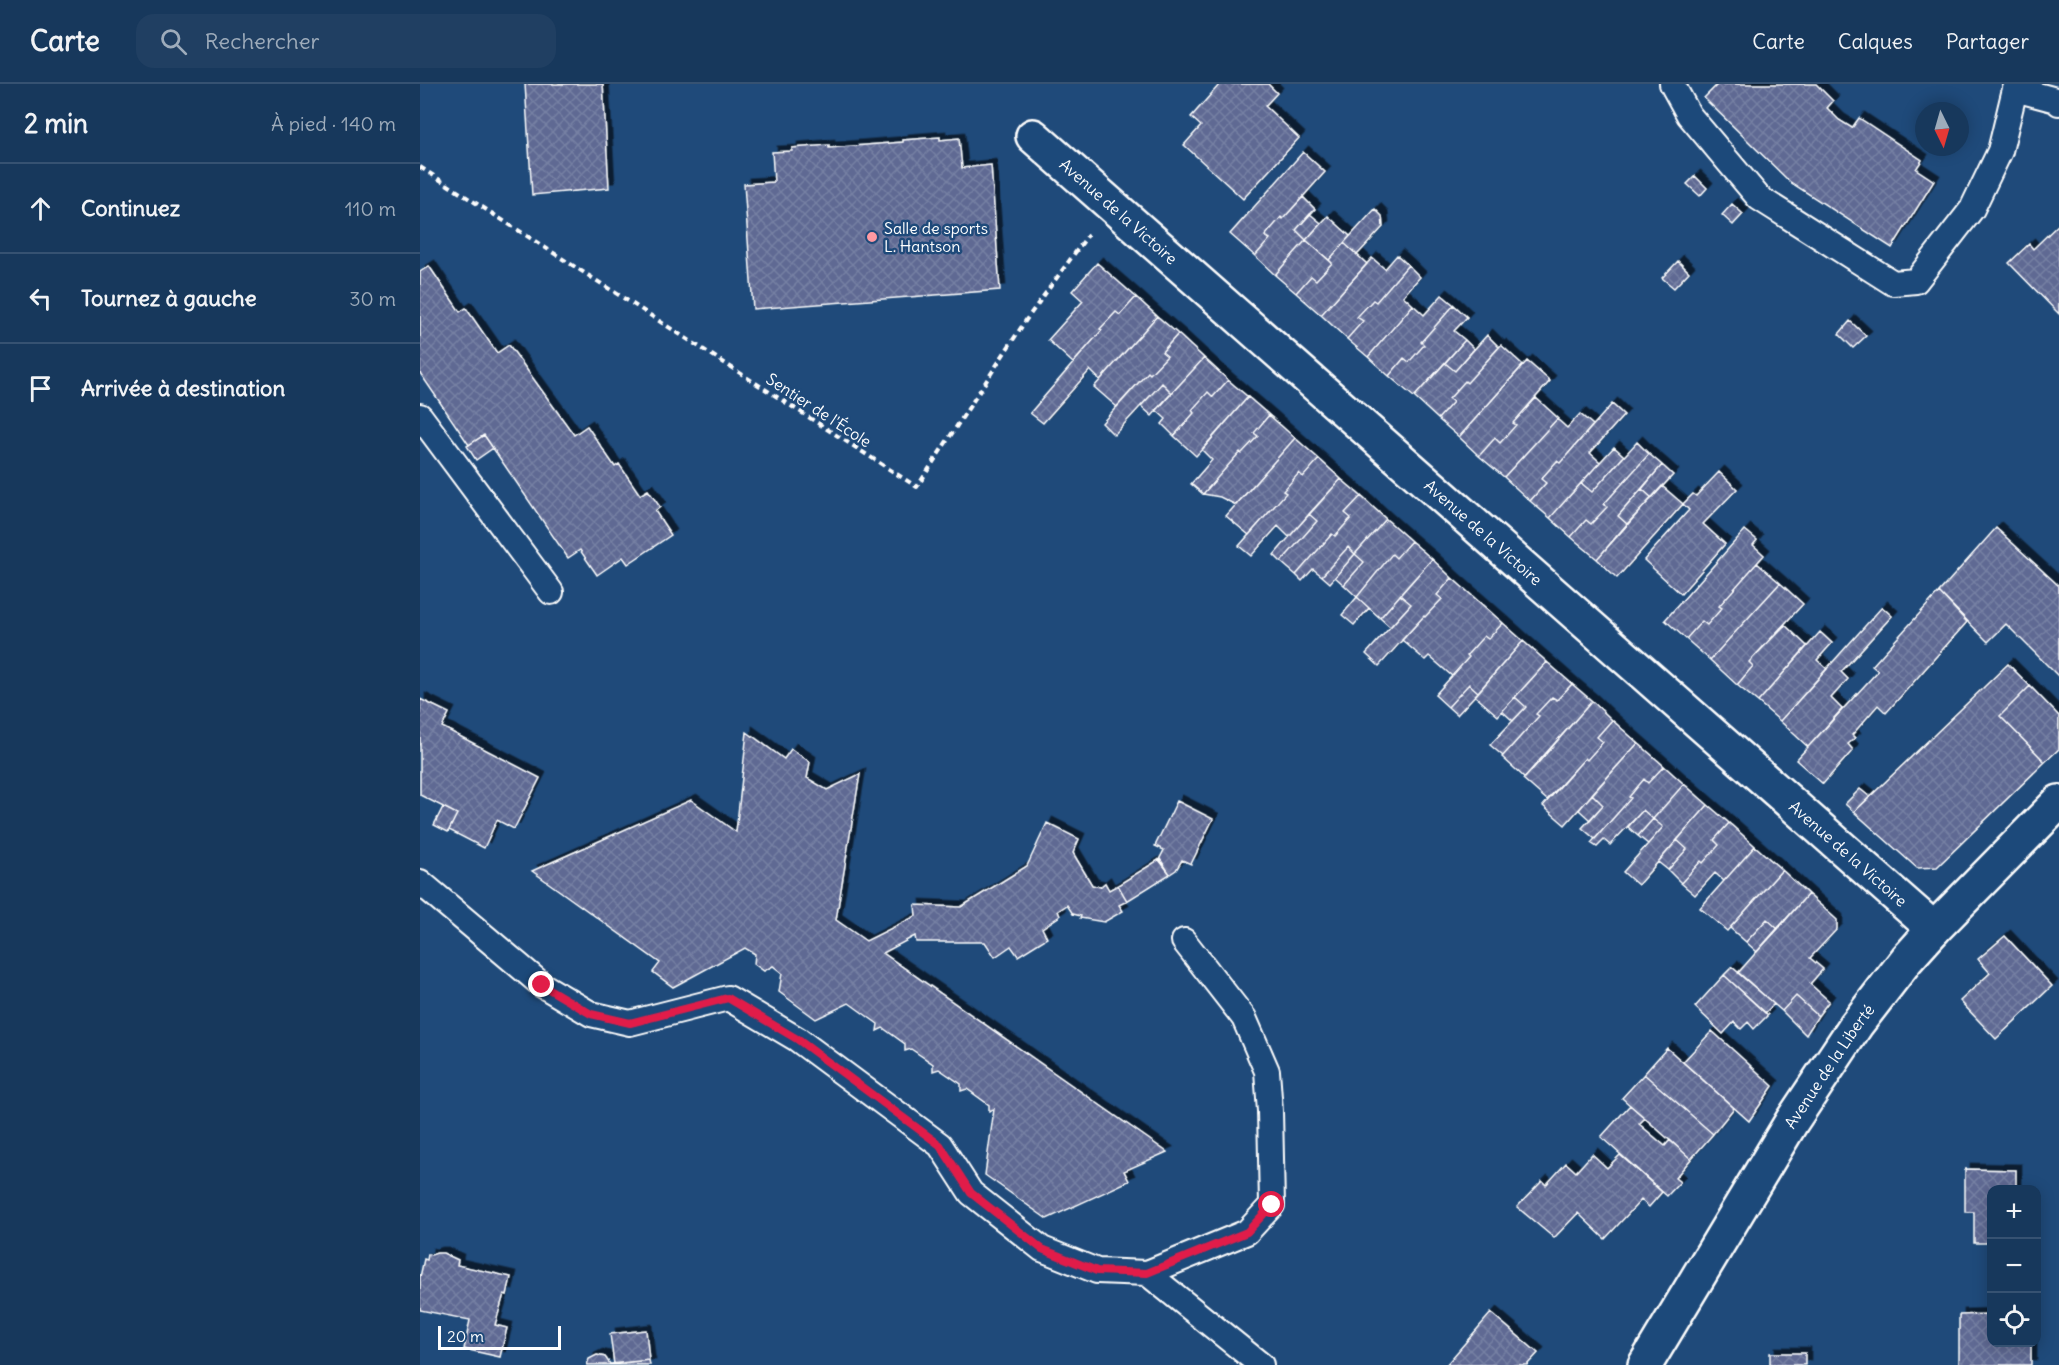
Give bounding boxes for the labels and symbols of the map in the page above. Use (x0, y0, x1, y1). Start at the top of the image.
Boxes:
north arrow (1915, 102, 1969, 156)
street label: Avenue de la Victoire (1056, 154, 1182, 268)
place label: Salle de sports L. Hantson (884, 218, 988, 256)
marker: Salle de sports L. Hantson (865, 230, 879, 244)
street label: Sentier de l'École (763, 369, 875, 451)
street label: Avenue de la Victoire (1420, 475, 1546, 590)
street label: Avenue de la Victoire (1785, 796, 1911, 911)
route end (528, 971, 554, 997)
street label: Avenue de la Liberté (1780, 1000, 1878, 1132)
route start (1258, 1191, 1284, 1217)
scale bar (438, 1323, 561, 1350)

